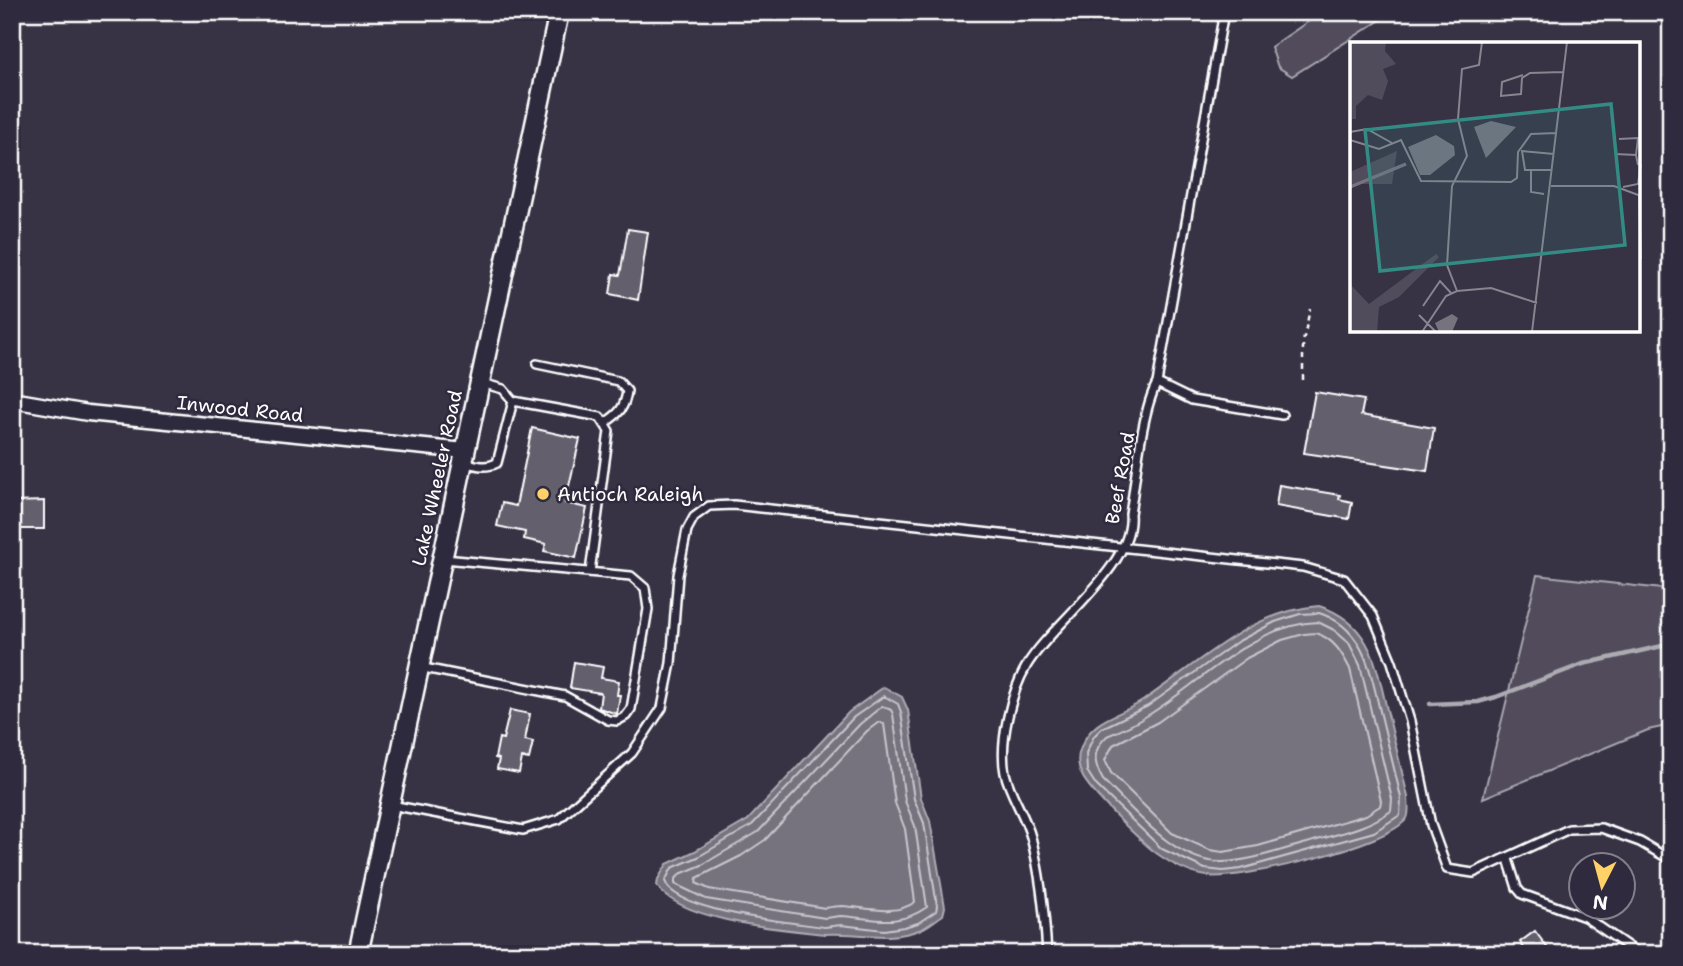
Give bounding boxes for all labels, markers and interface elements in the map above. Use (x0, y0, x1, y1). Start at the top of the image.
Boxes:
inset map (1350, 42, 1641, 332)
street label: Lake Wheeler Road (406, 388, 468, 568)
street label: Inwood Road (176, 390, 304, 428)
street label: Beef Road (1100, 430, 1140, 526)
place label: Antioch Raleigh (557, 482, 703, 507)
marker: Antioch Raleigh (535, 486, 551, 502)
north arrow (1568, 850, 1638, 920)
text: N (1591, 889, 1609, 916)

